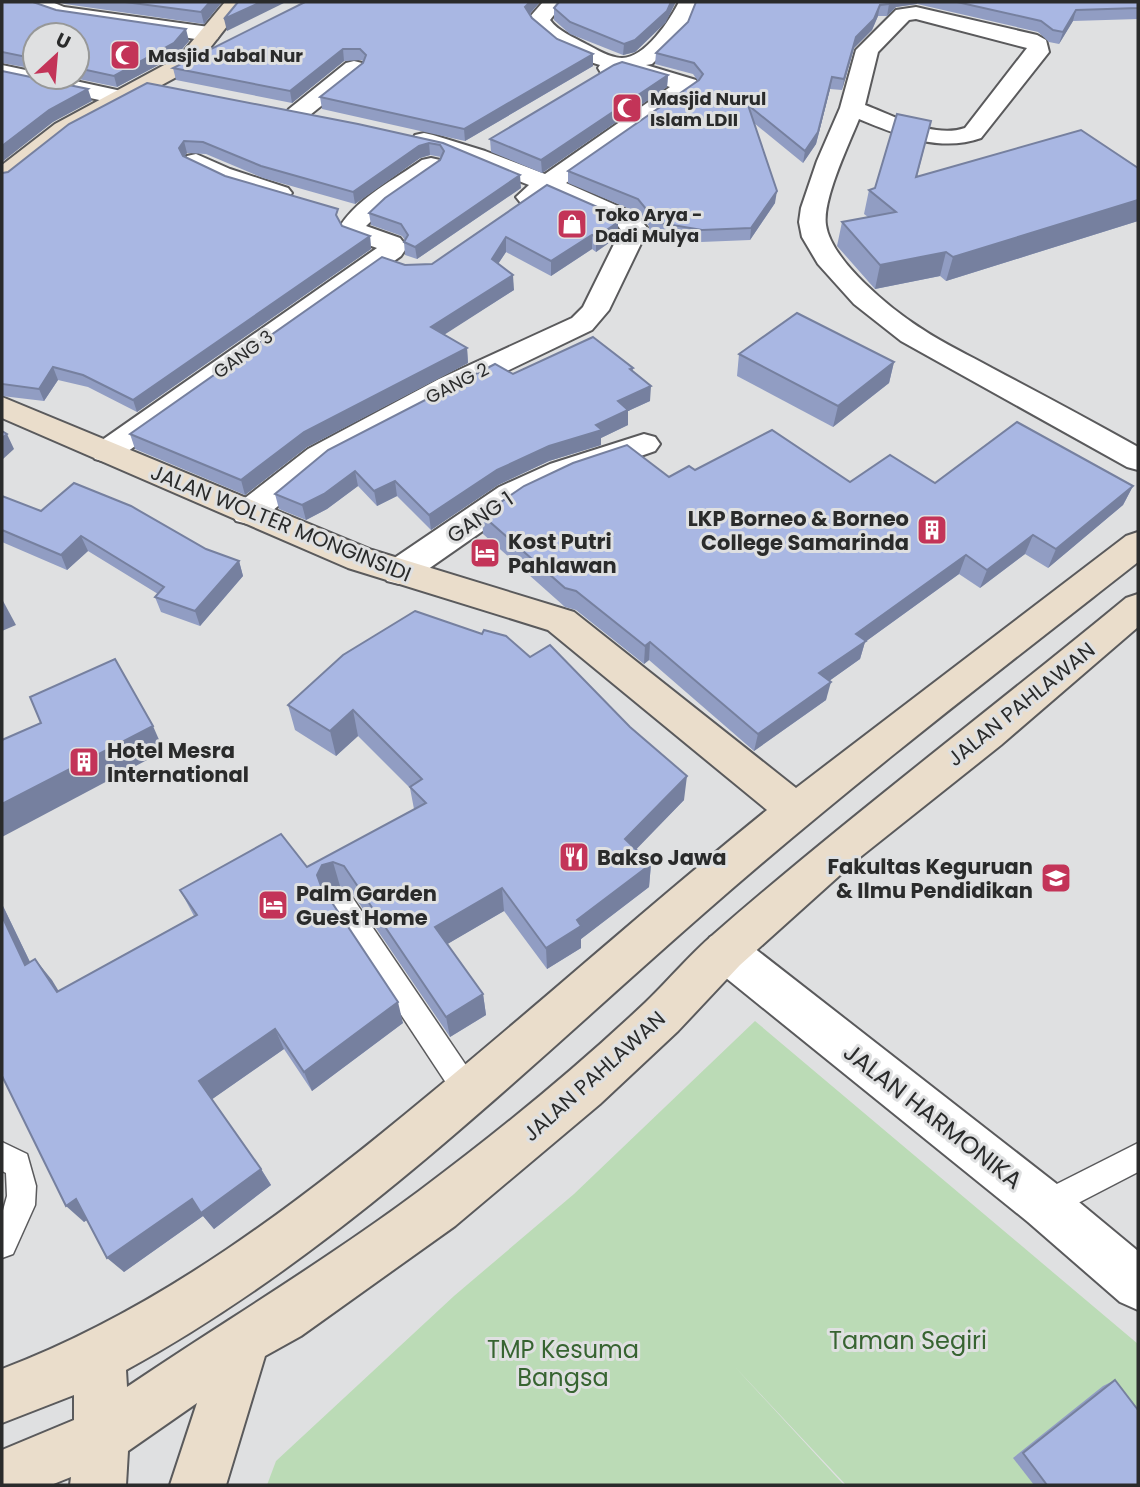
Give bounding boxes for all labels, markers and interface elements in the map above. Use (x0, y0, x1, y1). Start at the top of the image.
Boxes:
north arrow (21, 21, 91, 91)
text: U (51, 26, 75, 56)
mosque icon: Masjid Jabal Nur (108, 38, 142, 72)
place label: Masjid Jabal Nur (148, 43, 303, 68)
place label: Masjid Nurul Islam LDII (650, 86, 766, 132)
mosque icon: Masjid Nurul Islam LDII (610, 91, 644, 125)
place label: Toko Arya - Dadi Mulya (595, 202, 702, 248)
shop icon: Toko Arya - Dadi Mulya (555, 207, 589, 241)
street label: GANG 3 (208, 324, 278, 384)
street label: GANG 2 (421, 356, 493, 410)
street label: JALAN WOLTER MONGINSIDI (146, 457, 416, 589)
street label: GANG 1 (441, 484, 519, 550)
place label: LKP Borneo & Borneo College Samarinda (688, 504, 909, 557)
building icon: LKP Borneo & Borneo College Samarinda (915, 513, 949, 547)
place label: Kost Putri Pahlawan (508, 527, 617, 580)
hotel icon: Kost Putri Pahlawan (468, 536, 502, 570)
street label: JALAN PAHLAWAN (941, 635, 1101, 773)
place label: Hotel Mesra International (107, 736, 249, 789)
building icon: Hotel Mesra International (67, 745, 101, 779)
restaurant icon: Bakso Jawa (557, 840, 591, 874)
place label: Bakso Jawa (597, 843, 726, 872)
place label: Fakultas Keguruan & Ilmu Pendidikan (827, 852, 1033, 905)
school or university icon: Fakultas Keguruan & Ilmu Pendidikan (1039, 861, 1073, 895)
place label: Palm Garden Guest Home (296, 879, 437, 932)
hotel icon: Palm Garden Guest Home (256, 888, 290, 922)
street label: JALAN PAHLAWAN (517, 1004, 671, 1148)
street label: JALAN HARMONIKA (837, 1036, 1029, 1196)
park label: Taman Segiri (829, 1324, 987, 1357)
park label: TMP Kesuma Bangsa (487, 1333, 639, 1394)

